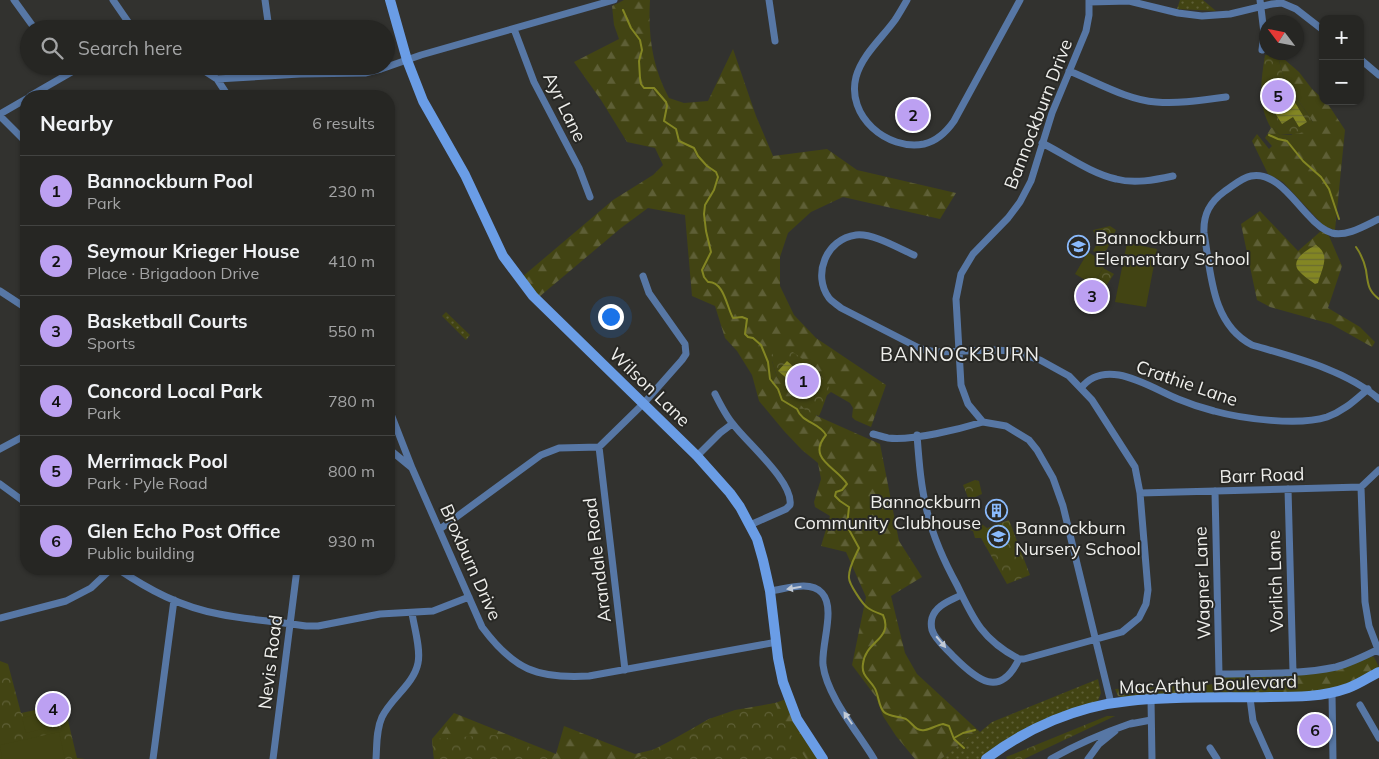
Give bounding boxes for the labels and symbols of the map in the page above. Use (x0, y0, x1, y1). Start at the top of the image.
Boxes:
north arrow (1259, 15, 1304, 60)
street label: Bannockburn Drive (999, 36, 1077, 192)
street label: Ayr Lane (538, 68, 592, 146)
pin: 5 (1262, 77, 1294, 115)
pin: 2 (897, 96, 929, 134)
place label: Bannockburn Elementary School (1095, 226, 1250, 270)
school or university icon: Bannockburn Elementary School (1067, 235, 1091, 259)
pin: 3 (1076, 277, 1108, 315)
your location (598, 304, 624, 330)
district label: BANNOCKBURN (880, 342, 1040, 366)
street label: Wilson Lane (605, 343, 695, 431)
street label: Crathie Lane (1133, 355, 1241, 411)
pin: 1 (787, 362, 819, 400)
street label: Barr Road (1219, 462, 1305, 488)
place label: Bannockburn Community Clubhouse (794, 490, 981, 534)
street label: Arandale Road (578, 496, 616, 624)
building icon: Bannockburn Community Clubhouse (985, 499, 1009, 523)
street label: Broxburn Drive (435, 500, 507, 624)
place label: Bannockburn Nursery School (1015, 516, 1141, 560)
school or university icon: Bannockburn Nursery School (987, 525, 1011, 549)
street label: Wagner Lane (1189, 526, 1215, 640)
street label: Vorlich Lane (1262, 530, 1288, 632)
one-way arrow (786, 584, 802, 592)
street label: Nevis Road (253, 614, 287, 710)
one-way arrow (935, 636, 947, 648)
street label: MacArthur Boulevard (1119, 669, 1297, 699)
pin: 4 (37, 690, 69, 728)
one-way arrow (843, 711, 853, 724)
pin: 6 (1299, 711, 1331, 749)

